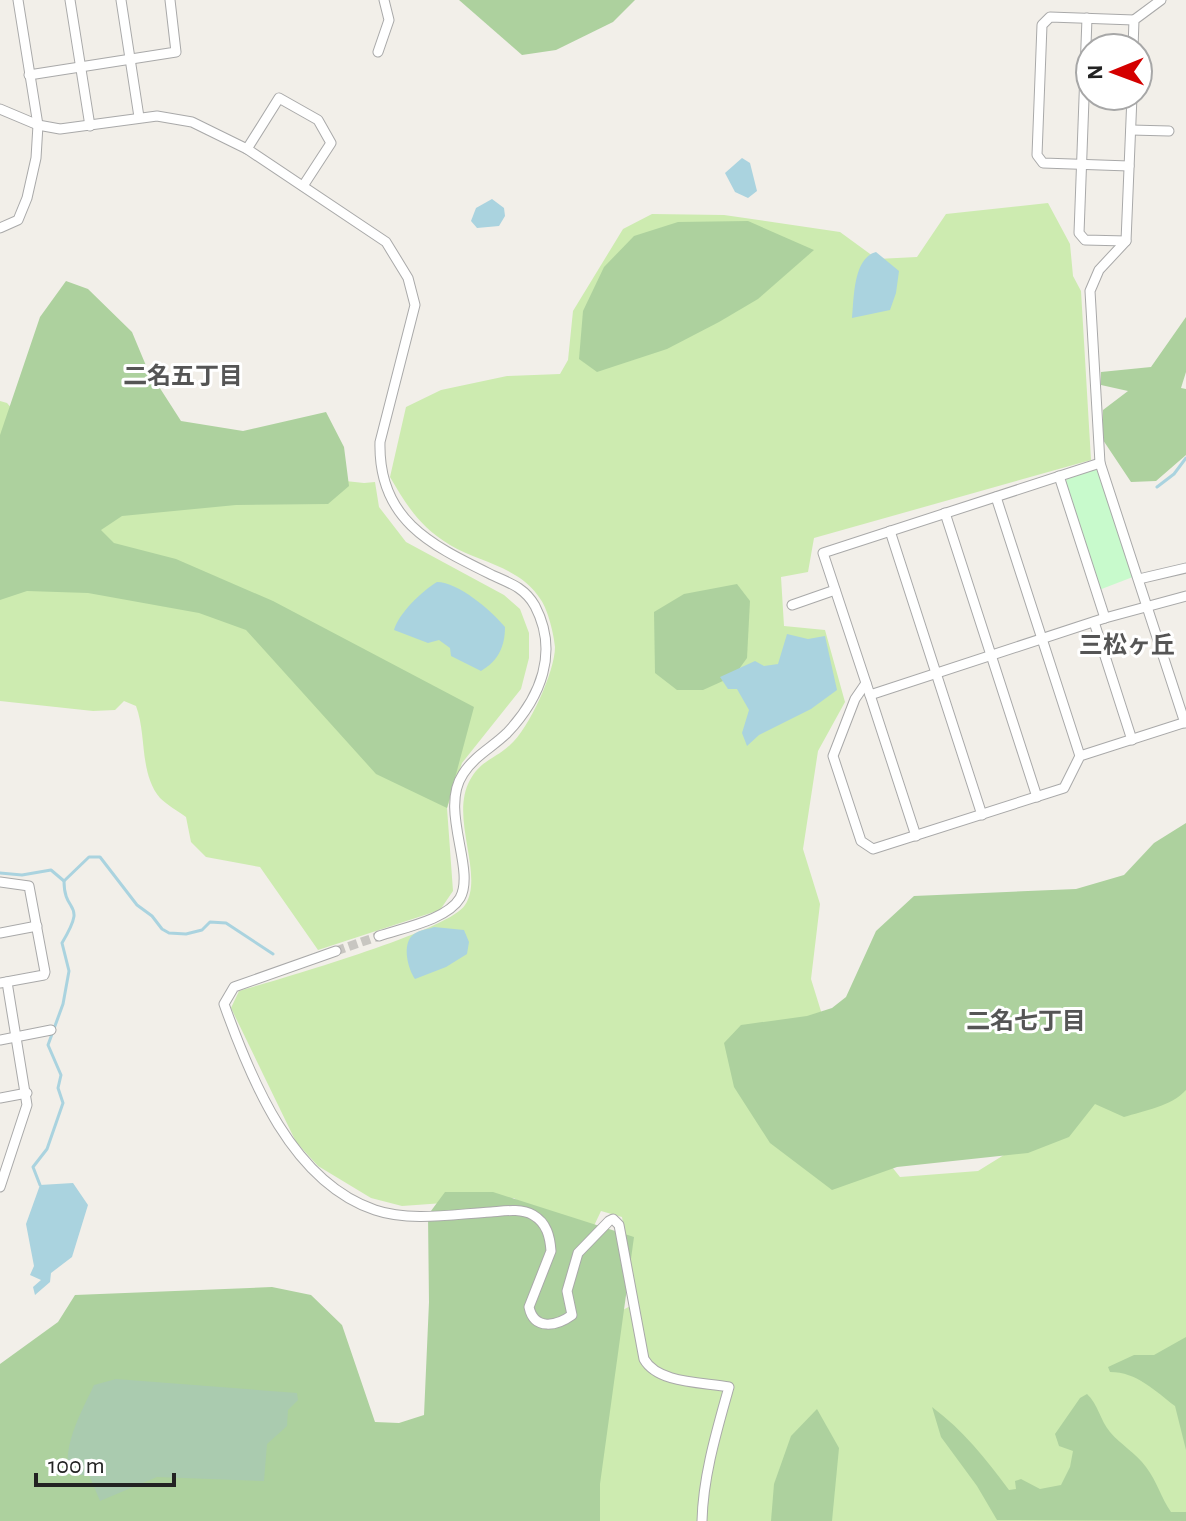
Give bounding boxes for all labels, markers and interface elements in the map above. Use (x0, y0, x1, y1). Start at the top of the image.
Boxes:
north arrow (1074, 32, 1154, 112)
text: N (1084, 64, 1106, 80)
district label: 二名五丁目 (123, 363, 243, 389)
district label: 三松ヶ丘 (1079, 632, 1175, 658)
district label: 二名七丁目 (966, 1008, 1086, 1034)
scale bar (36, 1437, 174, 1487)
text: 100 m (48, 1454, 105, 1478)

